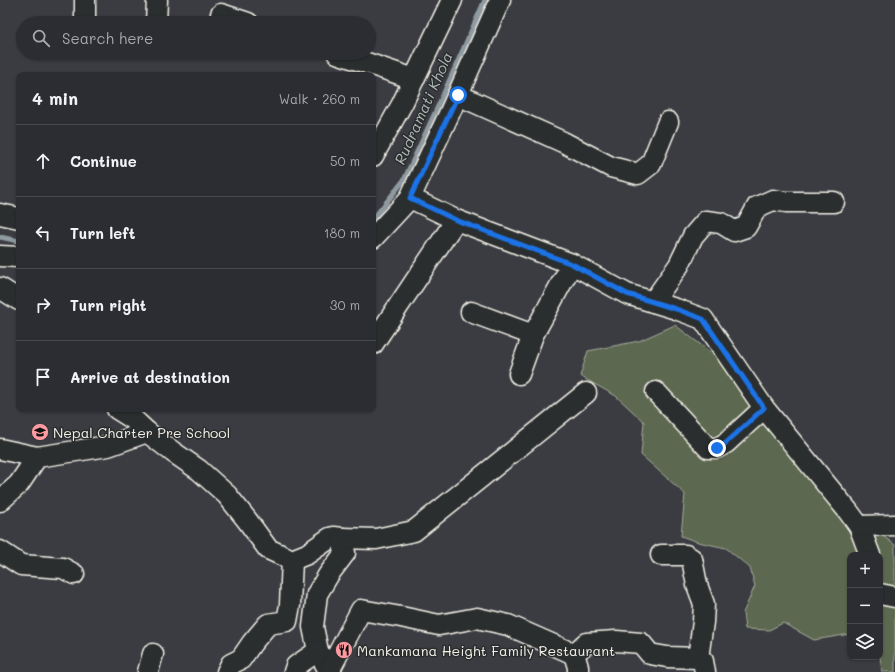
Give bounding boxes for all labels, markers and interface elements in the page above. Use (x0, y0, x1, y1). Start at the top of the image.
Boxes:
search box (16, 16, 376, 60)
icon: search (30, 27, 52, 49)
text: Search here (62, 28, 153, 48)
water label: Rudramati Khola (389, 49, 457, 167)
route start (449, 86, 467, 104)
text: 4 min (32, 87, 78, 109)
text: Walk · 260 m (279, 90, 360, 107)
icon: ahead (32, 150, 54, 172)
text: Continue (70, 151, 137, 171)
text: 50 m (330, 152, 360, 169)
icon: left (32, 222, 54, 244)
text: Turn left (70, 223, 135, 243)
text: 180 m (324, 224, 360, 241)
icon: right (32, 294, 54, 316)
text: Turn right (70, 295, 147, 315)
text: 30 m (330, 296, 360, 313)
icon: arrive (32, 366, 54, 388)
text: Arrive at destination (70, 367, 230, 387)
school or university icon: Nepal Charter Pre School (30, 422, 50, 442)
place label: Nepal Charter Pre School (53, 423, 230, 442)
route end (708, 439, 726, 457)
map controls (847, 552, 883, 660)
button: + (847, 552, 883, 588)
button: − (847, 588, 883, 624)
button: layers (847, 624, 883, 660)
restaurant icon: Mankamana Height Family Restaurant (334, 640, 354, 660)
place label: Mankamana Height Family Restaurant (357, 641, 615, 660)

